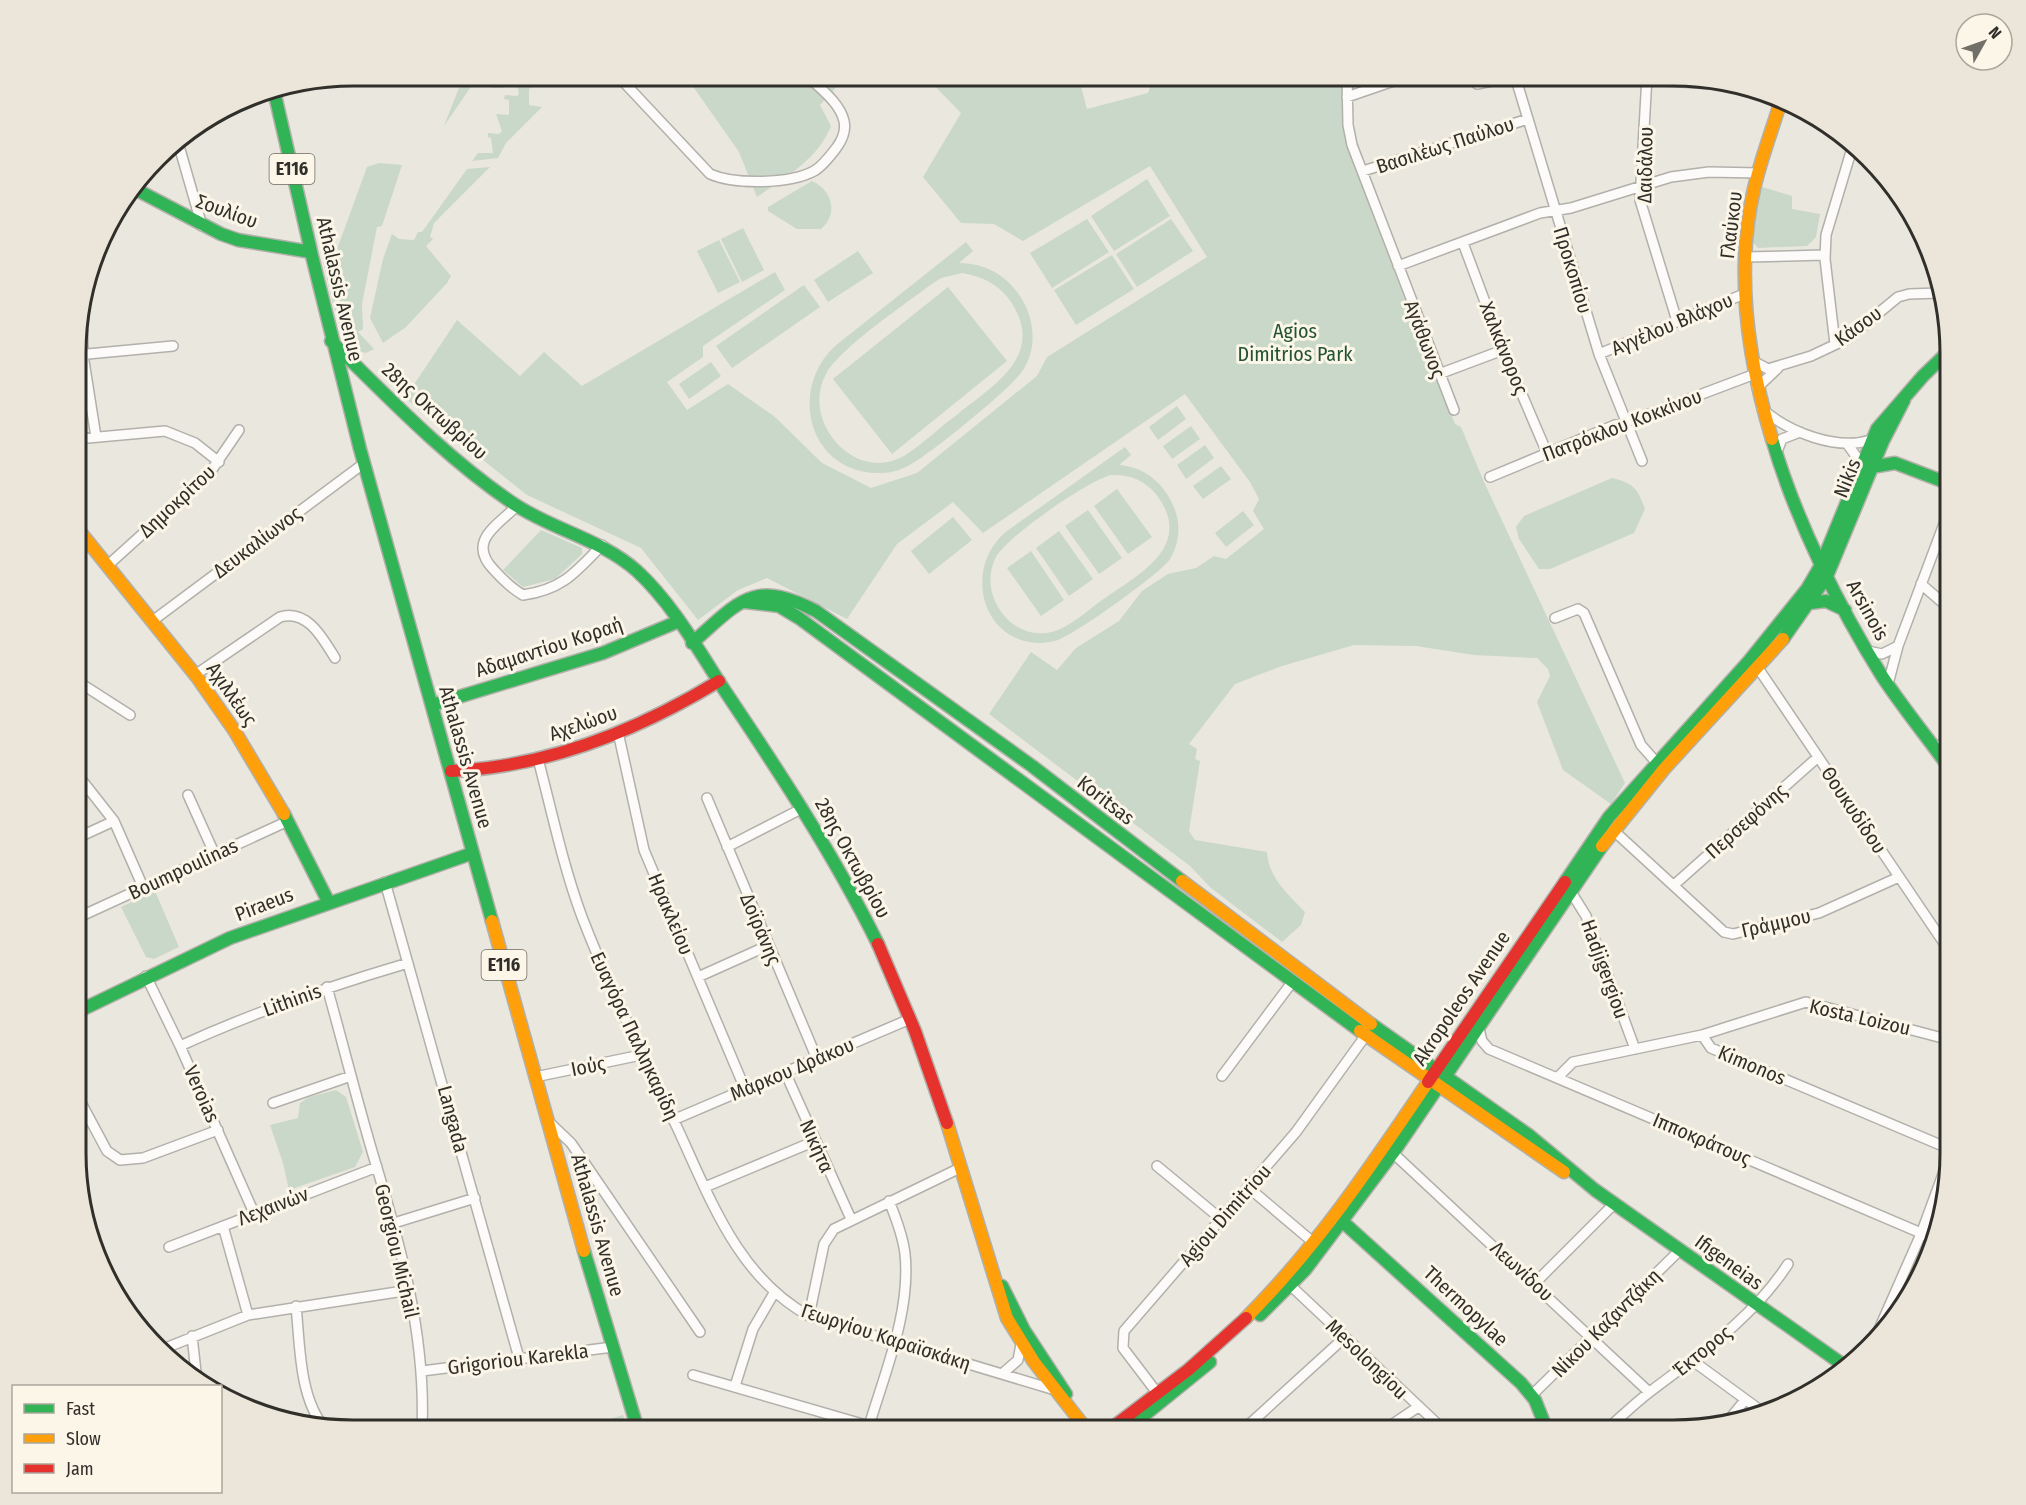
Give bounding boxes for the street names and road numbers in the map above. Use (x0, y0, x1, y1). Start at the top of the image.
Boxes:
street label: Βασιλέως Παύλου (1373, 111, 1517, 179)
street label: Δαιδάλου (1632, 126, 1658, 204)
road number: E116 (270, 154, 314, 184)
street label: Σουλίου (193, 189, 261, 233)
street label: Γλαύκου (1715, 190, 1747, 260)
street label: Athalassis Avenue (312, 215, 368, 363)
street label: Προκοπίου (1548, 224, 1598, 316)
street label: Αγγέλου Βλάχου (1608, 288, 1736, 360)
street label: Αγάθωνος (1399, 297, 1451, 382)
street label: Χαλκάνορος (1475, 298, 1534, 398)
street label: Κάσου (1830, 301, 1886, 351)
street label: 28ης Οκτωβρίου (377, 357, 493, 465)
street label: Πατρόκλου Κοκκίνου (1539, 384, 1705, 466)
street label: Nikis (1828, 455, 1866, 501)
street label: Δημοκρίτου (134, 460, 220, 542)
street label: Δευκαλίωνος (208, 501, 306, 583)
street label: Arsinois (1842, 576, 1894, 644)
street label: Αδαμαντίου Κοραή (472, 612, 626, 682)
street label: Αχιλλέως (202, 658, 263, 731)
street label: Athalassis Avenue (434, 683, 498, 831)
street label: Αχελώου (546, 700, 620, 746)
street label: Θουκυδίδου (1816, 762, 1892, 858)
street label: Koritsas (1073, 770, 1139, 830)
street label: Περσεφόνης (1700, 778, 1792, 864)
street label: 28ης Οκτωβρίου (810, 794, 896, 922)
street label: Boumpoulinas (124, 833, 242, 905)
street label: Ηρακλείου (643, 870, 699, 958)
street label: Piraeus (231, 882, 297, 926)
street label: Δοϊράνης (735, 890, 787, 969)
street label: Γράμμου (1739, 903, 1813, 943)
street label: Hadjigergiou (1576, 916, 1634, 1022)
street label: Akropoleos Avenue (1407, 926, 1515, 1070)
street label: Ευαγόρα Παλληκαρίδη (585, 948, 685, 1124)
road number: E116 (482, 950, 526, 980)
street label: Lithinis (260, 978, 324, 1022)
street label: Kosta Loizou (1807, 994, 1913, 1040)
street label: Μάρκου Δράκου (726, 1032, 858, 1106)
street label: Kimonos (1715, 1040, 1789, 1090)
street label: Ιούς (569, 1051, 608, 1081)
street label: Veroias (179, 1062, 225, 1126)
street label: Langada (433, 1083, 473, 1155)
street label: Ιπποκράτους (1649, 1108, 1755, 1171)
street label: Νικήτα (795, 1116, 839, 1176)
street label: Athalassis Avenue (566, 1151, 630, 1299)
street label: Agiou Dimitriou (1174, 1159, 1276, 1271)
street label: Λεχαινών (234, 1181, 312, 1230)
street label: Georgiou Michail (370, 1181, 424, 1321)
street label: Ifigeneias (1690, 1229, 1768, 1295)
street label: Λεωνίδου (1486, 1236, 1558, 1306)
street label: Thermopylae (1419, 1261, 1513, 1351)
street label: Νίκου Καζαντζάκη (1547, 1264, 1665, 1382)
street label: Γεωργίου Καραϊσκάκη (798, 1298, 974, 1376)
street label: Mesolongiou (1321, 1314, 1413, 1404)
street label: Έκτορος (1668, 1320, 1737, 1382)
street label: Grigoriou Karekla (446, 1338, 590, 1380)

